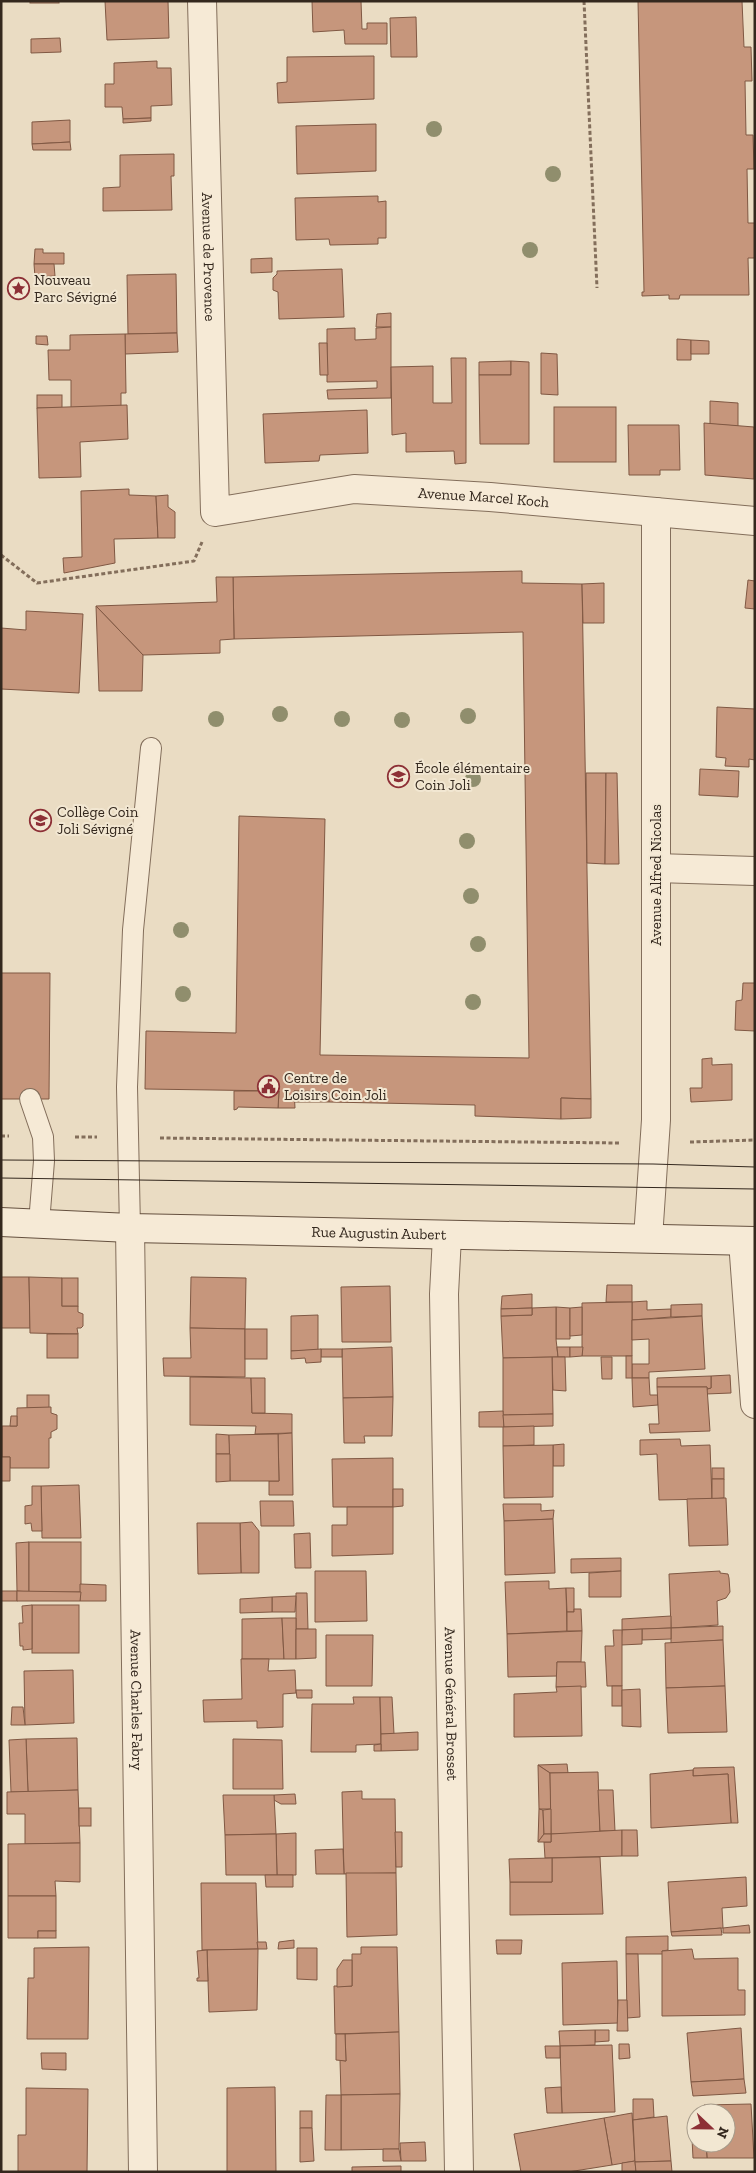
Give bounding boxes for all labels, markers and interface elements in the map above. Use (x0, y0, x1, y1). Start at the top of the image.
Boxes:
street label: Avenue de Provence (198, 192, 219, 322)
place label: Nouveau Parc Sévigné (34, 271, 117, 306)
place icon: Nouveau Parc Sévigné (6, 277, 30, 301)
street label: Avenue Marcel Koch (418, 484, 551, 511)
place label: École élémentaire Coin Joli (415, 759, 530, 794)
school or university icon: École élémentaire Coin Joli (387, 765, 411, 789)
place label: Collège Coin Joli Sévigné (57, 803, 139, 838)
street label: Avenue Alfred Nicolas (647, 804, 665, 946)
school or university icon: Collège Coin Joli Sévigné (29, 809, 53, 833)
place label: Centre de Loisirs Coin Joli (284, 1069, 387, 1104)
public building icon: Centre de Loisirs Coin Joli (256, 1075, 280, 1099)
street label: Rue Augustin Aubert (311, 1223, 447, 1244)
street label: Avenue Général Brosset (441, 1627, 461, 1781)
street label: Avenue Charles Fabry (127, 1629, 146, 1771)
north arrow (686, 2103, 736, 2153)
text: N (713, 2125, 732, 2141)

